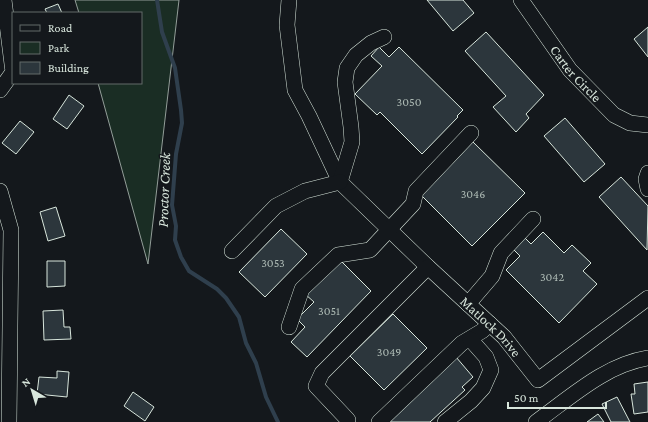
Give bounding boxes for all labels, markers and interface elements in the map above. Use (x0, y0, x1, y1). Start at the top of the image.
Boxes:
legend (12, 12, 142, 84)
text: Road (48, 21, 73, 35)
text: Park (48, 41, 70, 55)
street label: Carter Circle (547, 42, 605, 105)
text: Building (48, 61, 89, 75)
house number: 3050 (397, 95, 422, 109)
water label: Proctor Creek (155, 151, 173, 228)
house number: 3046 (461, 187, 485, 201)
house number: 3053 (261, 256, 285, 270)
house number: 3042 (540, 270, 564, 284)
street label: Matlock Drive (457, 293, 524, 360)
house number: 3051 (318, 304, 340, 318)
house number: 3049 (377, 345, 401, 359)
north arrow (12, 370, 52, 410)
text: N (19, 375, 33, 389)
scale bar (508, 384, 606, 410)
text: 50 m (514, 391, 539, 405)

